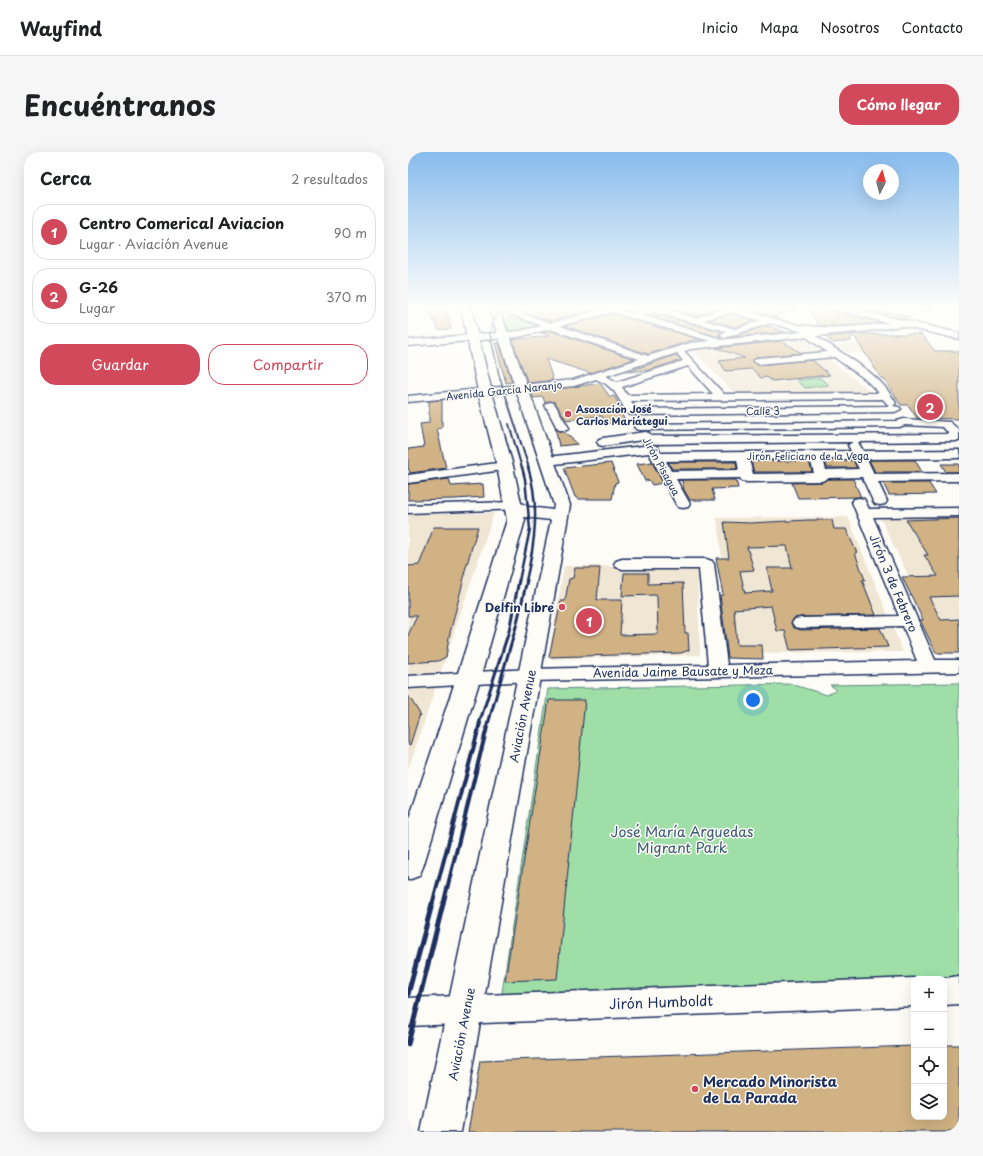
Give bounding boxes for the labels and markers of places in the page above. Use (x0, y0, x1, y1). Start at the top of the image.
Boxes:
pin: 2 (917, 392, 943, 422)
place label: Asosación José Carlos Mariátegui (576, 401, 668, 428)
marker: Asosación José Carlos Mariátegui (563, 409, 573, 419)
place label: Delfin Libre (485, 598, 554, 616)
marker: Delfin Libre (557, 602, 567, 612)
pin: 1 (576, 606, 602, 636)
place label: Mercado Minorista de La Parada (703, 1071, 838, 1108)
marker: Mercado Minorista de La Parada (690, 1084, 700, 1094)

